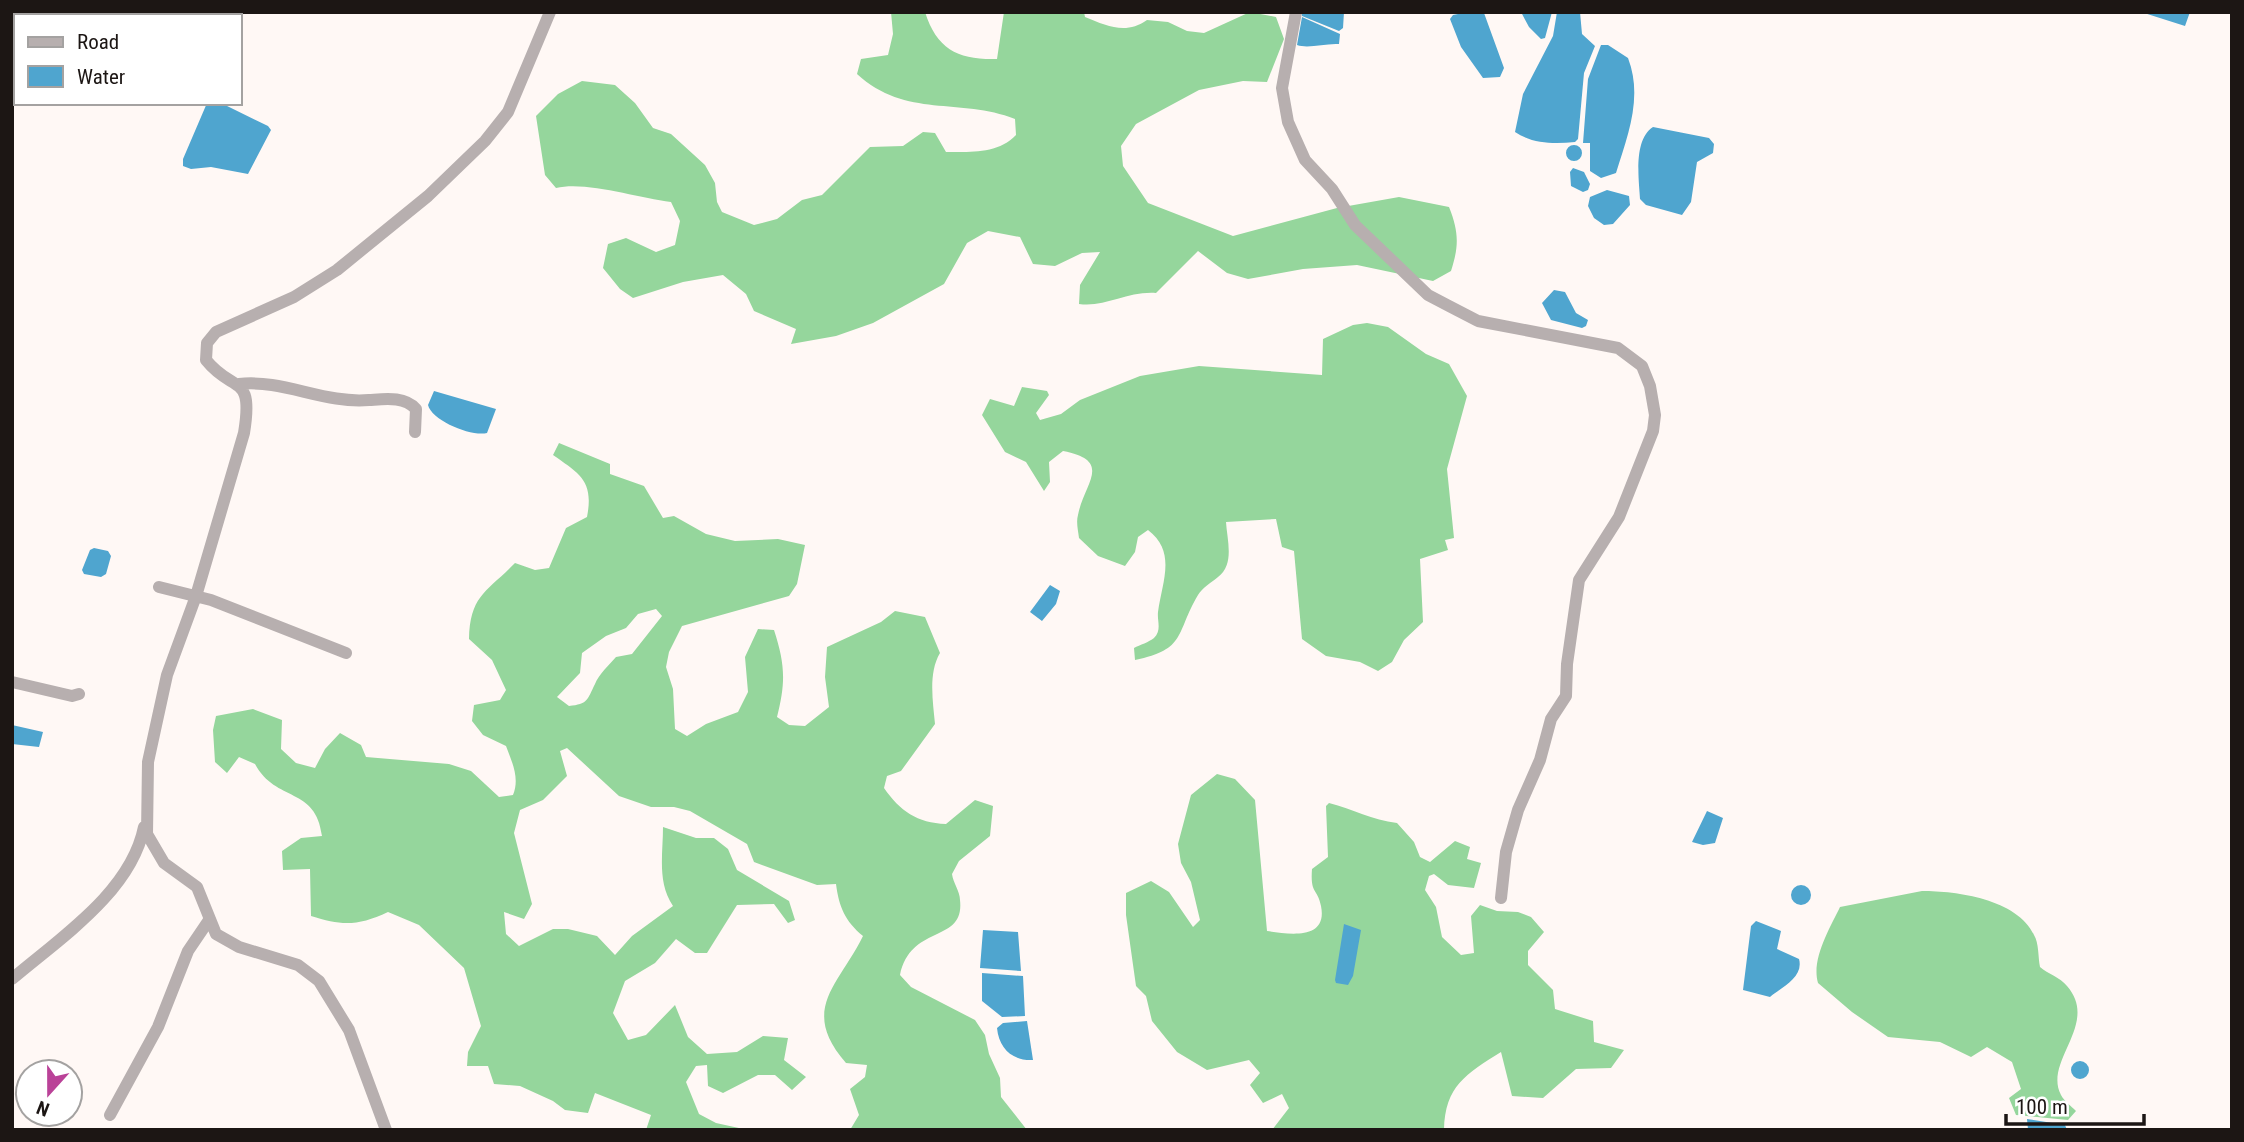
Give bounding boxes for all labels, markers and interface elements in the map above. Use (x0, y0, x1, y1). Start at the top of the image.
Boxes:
legend (14, 14, 242, 105)
text: Road (77, 30, 119, 54)
text: Water (77, 65, 125, 89)
north arrow (14, 1058, 84, 1128)
scale bar (2006, 1082, 2144, 1126)
text: 100 m (2016, 1095, 2068, 1119)
text: N (34, 1096, 53, 1121)

